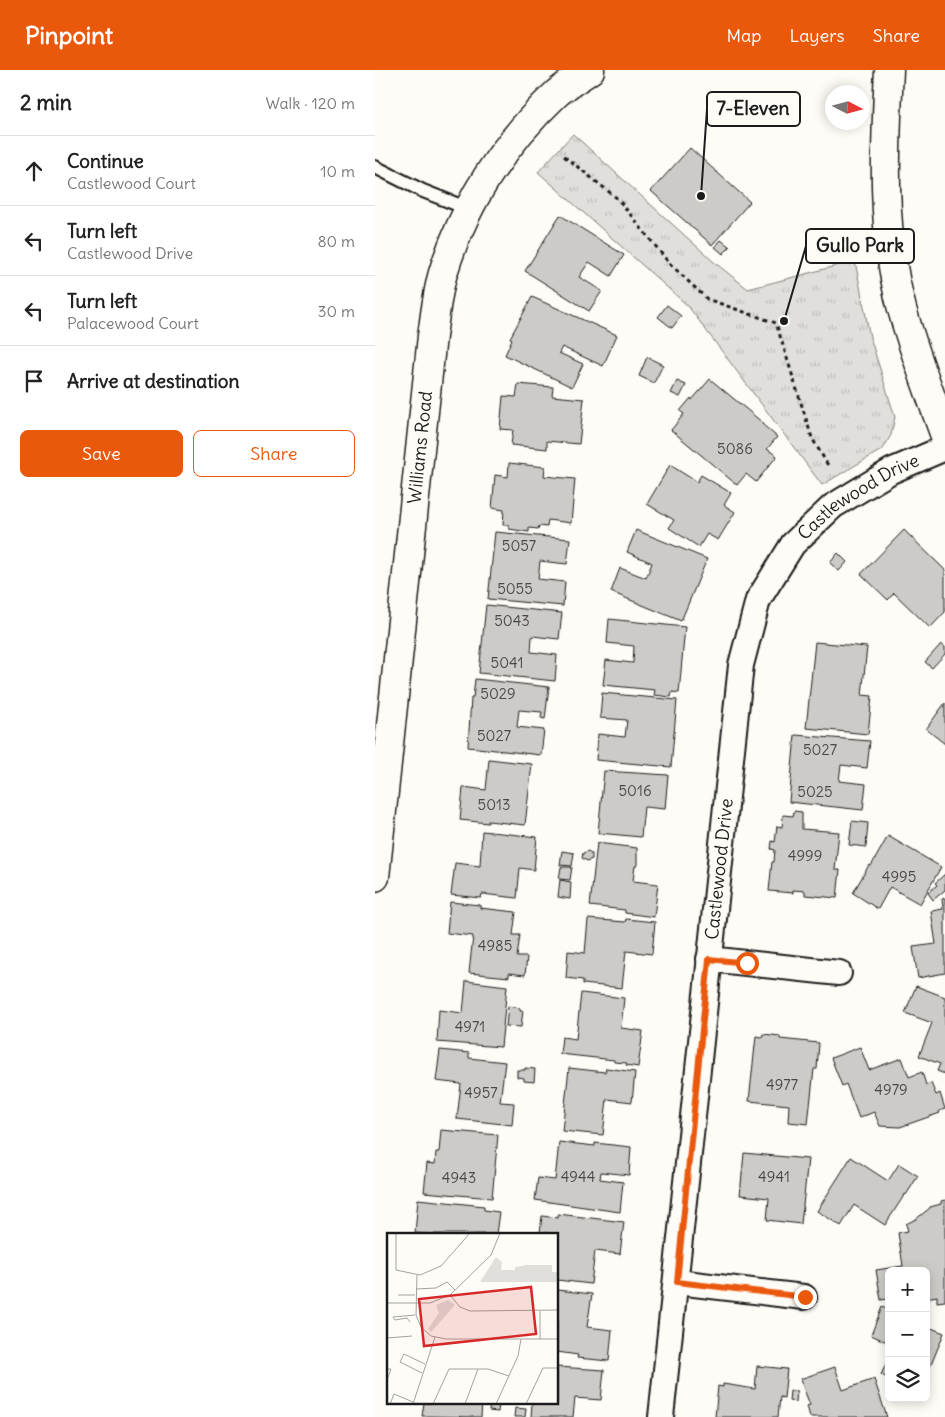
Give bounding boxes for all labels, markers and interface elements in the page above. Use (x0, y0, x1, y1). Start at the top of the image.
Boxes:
text: Pinpoint (25, 20, 113, 50)
text: Map (726, 24, 761, 47)
text: Layers (789, 24, 845, 47)
text: Share (873, 24, 920, 47)
north arrow (825, 85, 870, 130)
text: 2 min (20, 89, 72, 116)
callout: 7-Eleven (707, 92, 800, 126)
text: Walk · 120 m (265, 93, 355, 113)
text: 7-Eleven (717, 96, 789, 120)
text: Continue (67, 149, 144, 173)
icon: ahead (20, 157, 48, 185)
text: 10 m (320, 161, 355, 181)
text: Castlewood Court (67, 173, 196, 193)
text: Turn left (67, 219, 137, 243)
icon: left (20, 227, 48, 255)
callout: Gullo Park (806, 229, 914, 263)
text: 80 m (317, 231, 355, 251)
text: Gullo Park (816, 233, 904, 257)
text: Castlewood Drive (67, 243, 193, 263)
text: Turn left (67, 289, 137, 313)
icon: left (20, 297, 48, 325)
text: 30 m (318, 301, 355, 321)
text: Palacewood Court (67, 313, 199, 333)
icon: arrive (20, 367, 48, 395)
text: Arrive at destination (67, 369, 240, 393)
street label: Williams Road (402, 389, 437, 505)
button: Save (20, 430, 183, 477)
button: Share (193, 430, 355, 477)
house number: 5086 (717, 439, 753, 458)
street label: Castlewood Drive (792, 448, 923, 545)
house number: 5057 (502, 536, 536, 555)
house number: 5055 (497, 579, 533, 598)
house number: 5043 (494, 611, 530, 630)
house number: 5041 (491, 653, 523, 672)
house number: 5029 (480, 684, 516, 703)
house number: 5027 (477, 726, 511, 745)
house number: 5027 (803, 740, 837, 759)
house number: 5016 (618, 781, 652, 800)
house number: 5025 (797, 782, 833, 801)
house number: 5013 (478, 795, 510, 814)
street label: Castlewood Drive (700, 797, 738, 941)
house number: 4999 (788, 846, 822, 865)
house number: 4995 (882, 867, 916, 886)
house number: 4985 (478, 936, 512, 955)
route start (736, 952, 759, 975)
house number: 4971 (455, 1017, 485, 1036)
house number: 4977 (766, 1075, 798, 1094)
house number: 4979 (874, 1080, 908, 1099)
house number: 4957 (464, 1083, 498, 1102)
house number: 4944 (561, 1167, 596, 1186)
house number: 4941 (758, 1167, 790, 1186)
house number: 4943 (442, 1168, 476, 1187)
inset map (387, 1233, 559, 1404)
map controls (885, 1267, 930, 1402)
button: + (885, 1267, 930, 1312)
route end (794, 1286, 817, 1309)
button: − (885, 1312, 930, 1357)
button: layers (885, 1357, 930, 1402)

